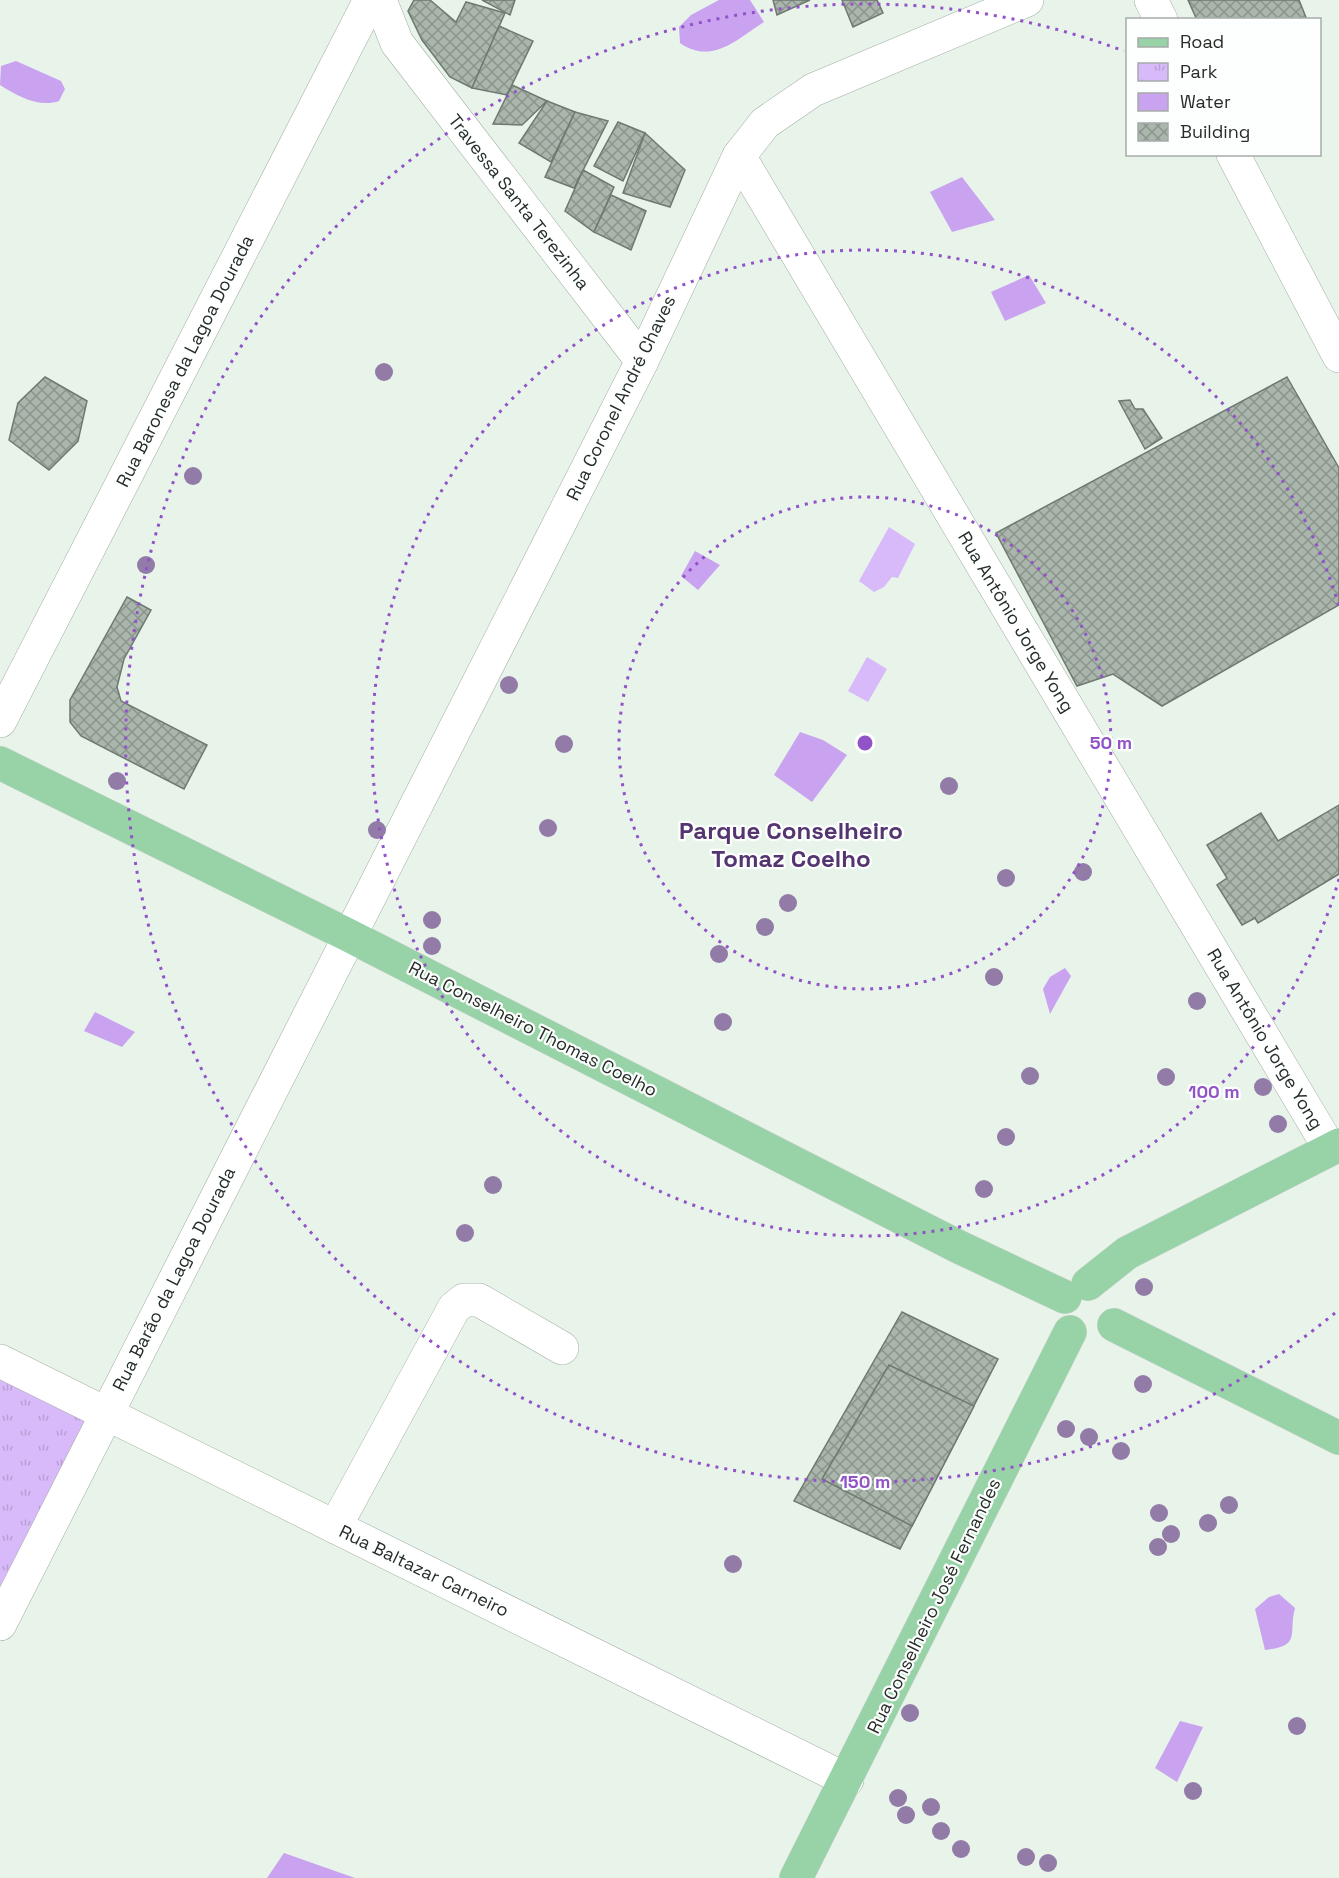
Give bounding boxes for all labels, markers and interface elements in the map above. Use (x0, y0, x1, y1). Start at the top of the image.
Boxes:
legend (1126, 18, 1321, 156)
text: Road (1180, 30, 1224, 53)
text: Park (1180, 60, 1218, 83)
text: Water (1180, 90, 1231, 113)
street label: Travessa Santa Terezinha (444, 109, 595, 294)
text: Building (1180, 120, 1250, 143)
street label: Rua Baronesa da Lagoa Dourada (111, 231, 258, 491)
street label: Rua Coronel André Chaves (561, 291, 680, 504)
street label: Rua Antônio Jorge Yong (953, 527, 1080, 716)
text: 50 m (1090, 731, 1132, 754)
centre of rings (855, 733, 875, 753)
district label: Parque Conselheiro Tomaz Coelho (679, 815, 903, 874)
street label: Rua Antônio Jorge Yong (1202, 944, 1329, 1133)
street label: Rua Conselheiro Thomas Coelho (405, 956, 661, 1101)
text: 100 m (1188, 1080, 1240, 1103)
street label: Rua Barão da Lagoa Dourada (107, 1163, 240, 1395)
text: 150 m (840, 1470, 890, 1493)
street label: Rua Conselheiro José Fernandes (862, 1474, 1006, 1737)
street label: Rua Baltazar Carneiro (336, 1519, 513, 1622)

